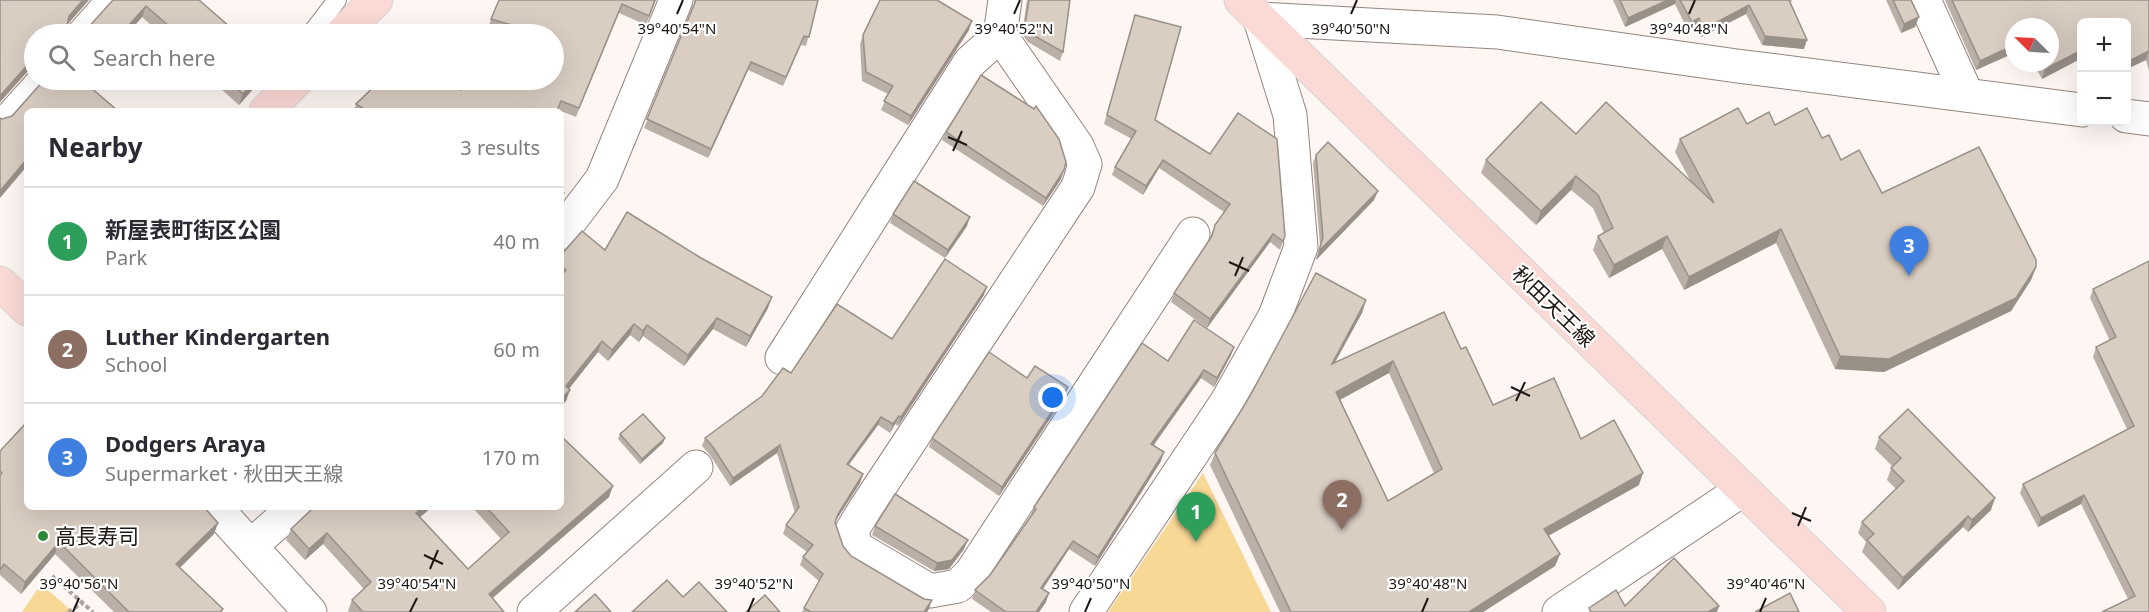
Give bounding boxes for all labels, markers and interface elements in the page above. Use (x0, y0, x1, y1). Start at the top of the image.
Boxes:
text: 39°40'54"N (638, 18, 716, 38)
text: 39°40'52"N (975, 18, 1053, 38)
text: 39°40'50"N (1312, 18, 1390, 38)
text: 39°40'48"N (1650, 18, 1728, 38)
north arrow (2005, 18, 2059, 72)
map controls (2077, 18, 2131, 126)
button: + (2077, 18, 2131, 72)
search box (24, 24, 564, 90)
icon: search (45, 41, 78, 74)
text: Search here (93, 42, 215, 72)
button: − (2077, 72, 2131, 126)
text: Nearby (48, 129, 143, 165)
text: 3 results (460, 134, 540, 161)
text: 新屋表町街区公園 (105, 214, 281, 244)
pin: 3 (1890, 226, 1928, 276)
text: 1 (62, 228, 73, 255)
text: 40 m (493, 228, 540, 255)
text: Park (105, 244, 147, 271)
street label: 秋田天王線 (1507, 259, 1601, 353)
text: Luther Kindergarten (105, 321, 330, 351)
text: 2 (62, 336, 73, 363)
text: 60 m (493, 336, 540, 363)
text: School (105, 351, 167, 378)
your location (1038, 383, 1067, 412)
text: Dodgers Araya (105, 428, 266, 458)
text: 3 (62, 444, 73, 471)
text: 170 m (482, 444, 540, 471)
text: Supermarket · 秋田天王線 (105, 460, 343, 487)
pin: 2 (1322, 480, 1362, 530)
pin: 1 (1176, 492, 1216, 542)
place label: 高長寿司 (55, 522, 139, 550)
marker: 高長寿司 (36, 529, 50, 543)
text: 39°40'56"N (40, 573, 118, 593)
text: 39°40'54"N (378, 573, 456, 593)
text: 39°40'52"N (715, 573, 793, 593)
text: 39°40'50"N (1052, 573, 1130, 593)
text: 39°40'48"N (1389, 573, 1467, 593)
text: 39°40'46"N (1727, 573, 1805, 593)

